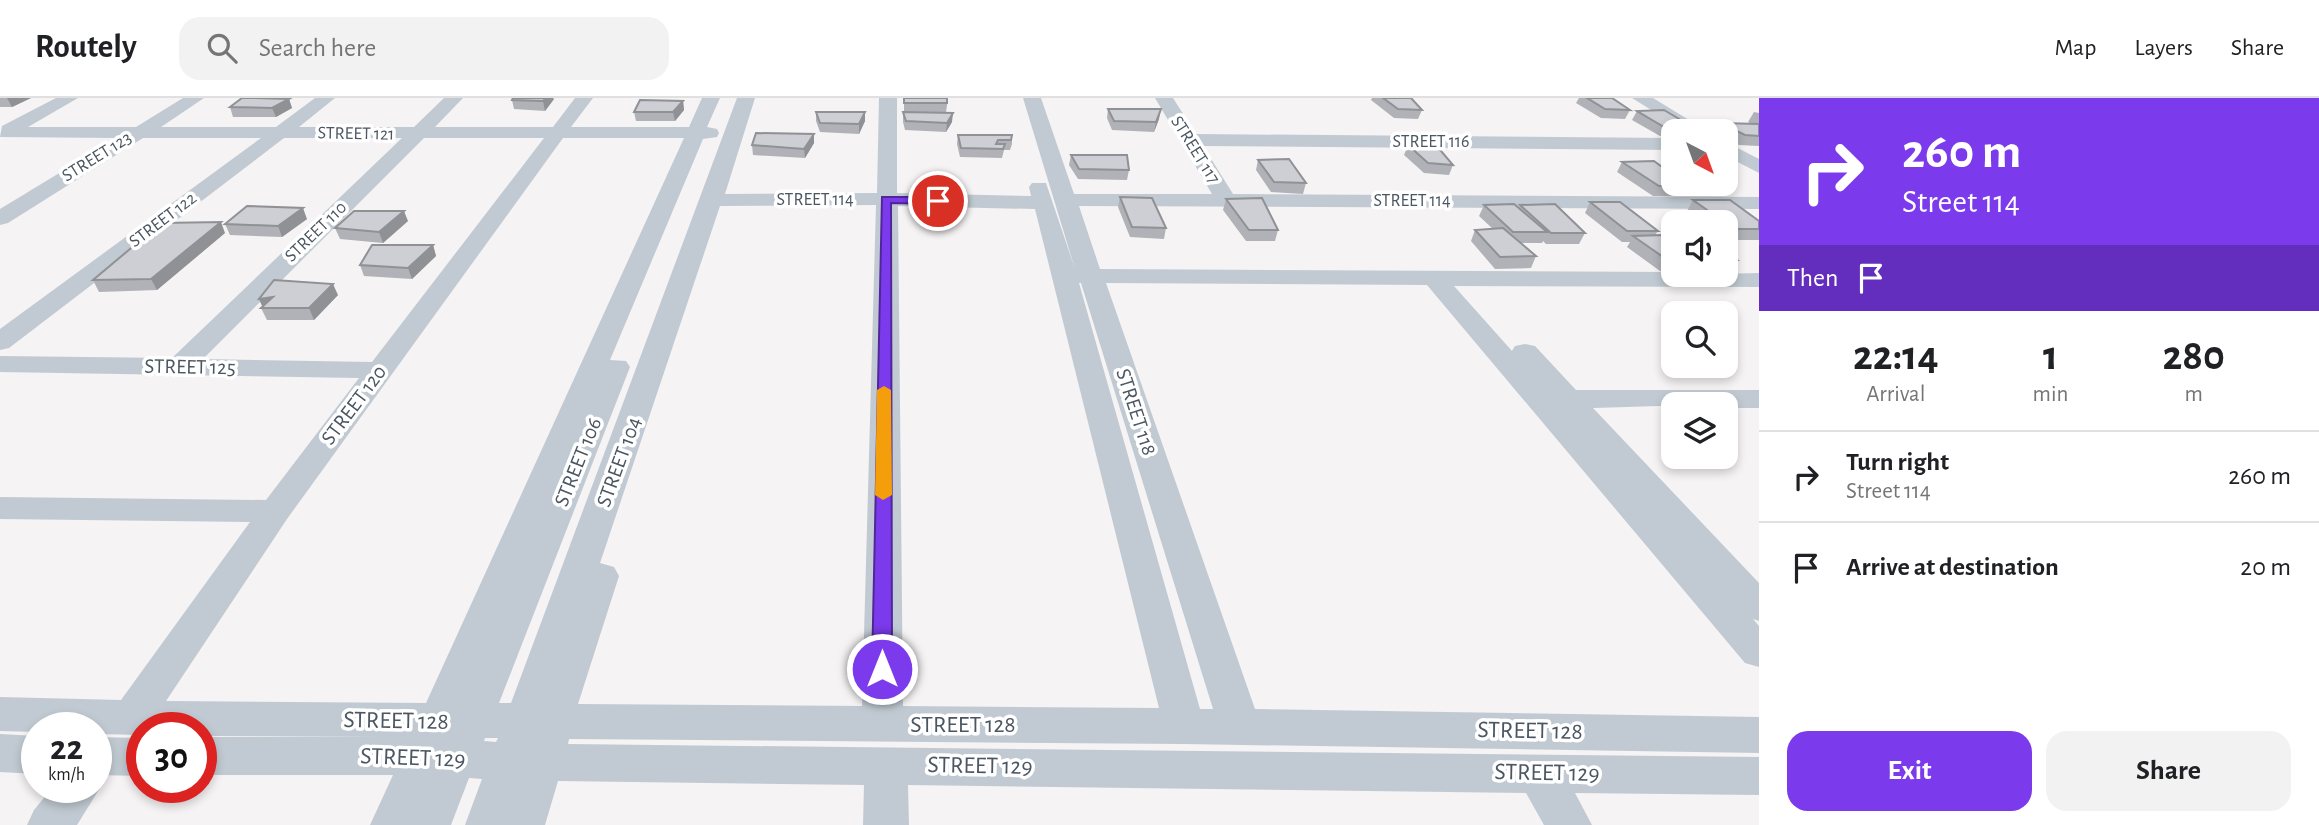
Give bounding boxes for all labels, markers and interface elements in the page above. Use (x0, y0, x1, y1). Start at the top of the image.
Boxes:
search box (179, 17, 669, 80)
icon: search (203, 29, 241, 67)
text: Routely (35, 31, 137, 64)
text: Search here (259, 35, 376, 61)
text: Map (2054, 36, 2096, 60)
text: Layers (2134, 36, 2193, 60)
text: Share (2231, 36, 2284, 60)
street label: STREET 117 (1167, 113, 1223, 187)
north arrow (1661, 119, 1738, 196)
map controls (1661, 119, 1738, 469)
street label: STREET 121 (317, 124, 395, 144)
icon: right (1787, 126, 1878, 217)
text: 260 m (1902, 128, 2021, 177)
street label: STREET 123 (59, 129, 135, 185)
street label: STREET 116 (1392, 133, 1470, 151)
pin (908, 171, 968, 231)
icon: arrive (919, 182, 957, 220)
text: Street 114 (1902, 186, 2020, 218)
street label: STREET 122 (126, 189, 200, 251)
street label: STREET 114 (776, 191, 854, 209)
street label: STREET 114 (1373, 192, 1451, 210)
street label: STREET 110 (282, 198, 350, 266)
button: sound (1661, 210, 1738, 287)
icon: arrive (1852, 259, 1890, 297)
text: Then (1787, 265, 1838, 291)
button: search (1661, 301, 1738, 378)
text: 22:14 (1853, 335, 1939, 377)
text: 1 (2043, 335, 2058, 377)
text: 280 (2163, 335, 2225, 377)
street label: STREET 125 (144, 356, 236, 378)
street label: STREET 120 (318, 361, 390, 449)
street label: STREET 118 (1112, 366, 1160, 458)
text: Arrival (1866, 383, 1925, 406)
text: min (2033, 383, 2068, 406)
text: m (2185, 383, 2203, 406)
button: layers (1661, 392, 1738, 469)
street label: STREET 104 (593, 414, 645, 510)
street label: STREET 106 (551, 415, 605, 509)
text: Turn right (1846, 449, 1949, 475)
icon: right (1787, 458, 1825, 496)
text: 260 m (2228, 463, 2291, 489)
text: Street 114 (1846, 480, 1931, 503)
icon: arrive (1787, 549, 1825, 587)
text: Arrive at destination (1846, 554, 2059, 580)
text: 20 m (2240, 554, 2291, 580)
position arrow (845, 632, 919, 706)
street label: STREET 128 (343, 708, 449, 734)
speed limit sign: 30 (126, 712, 217, 803)
street label: STREET 128 (910, 713, 1016, 737)
street label: STREET 128 (1477, 718, 1583, 744)
text: 22 (50, 731, 83, 766)
button: Exit (1787, 731, 2032, 811)
button: Share (2046, 731, 2291, 811)
street label: STREET 129 (360, 744, 466, 772)
street label: STREET 129 (927, 753, 1033, 779)
street label: STREET 129 (1494, 760, 1600, 786)
text: km/h (48, 766, 85, 784)

